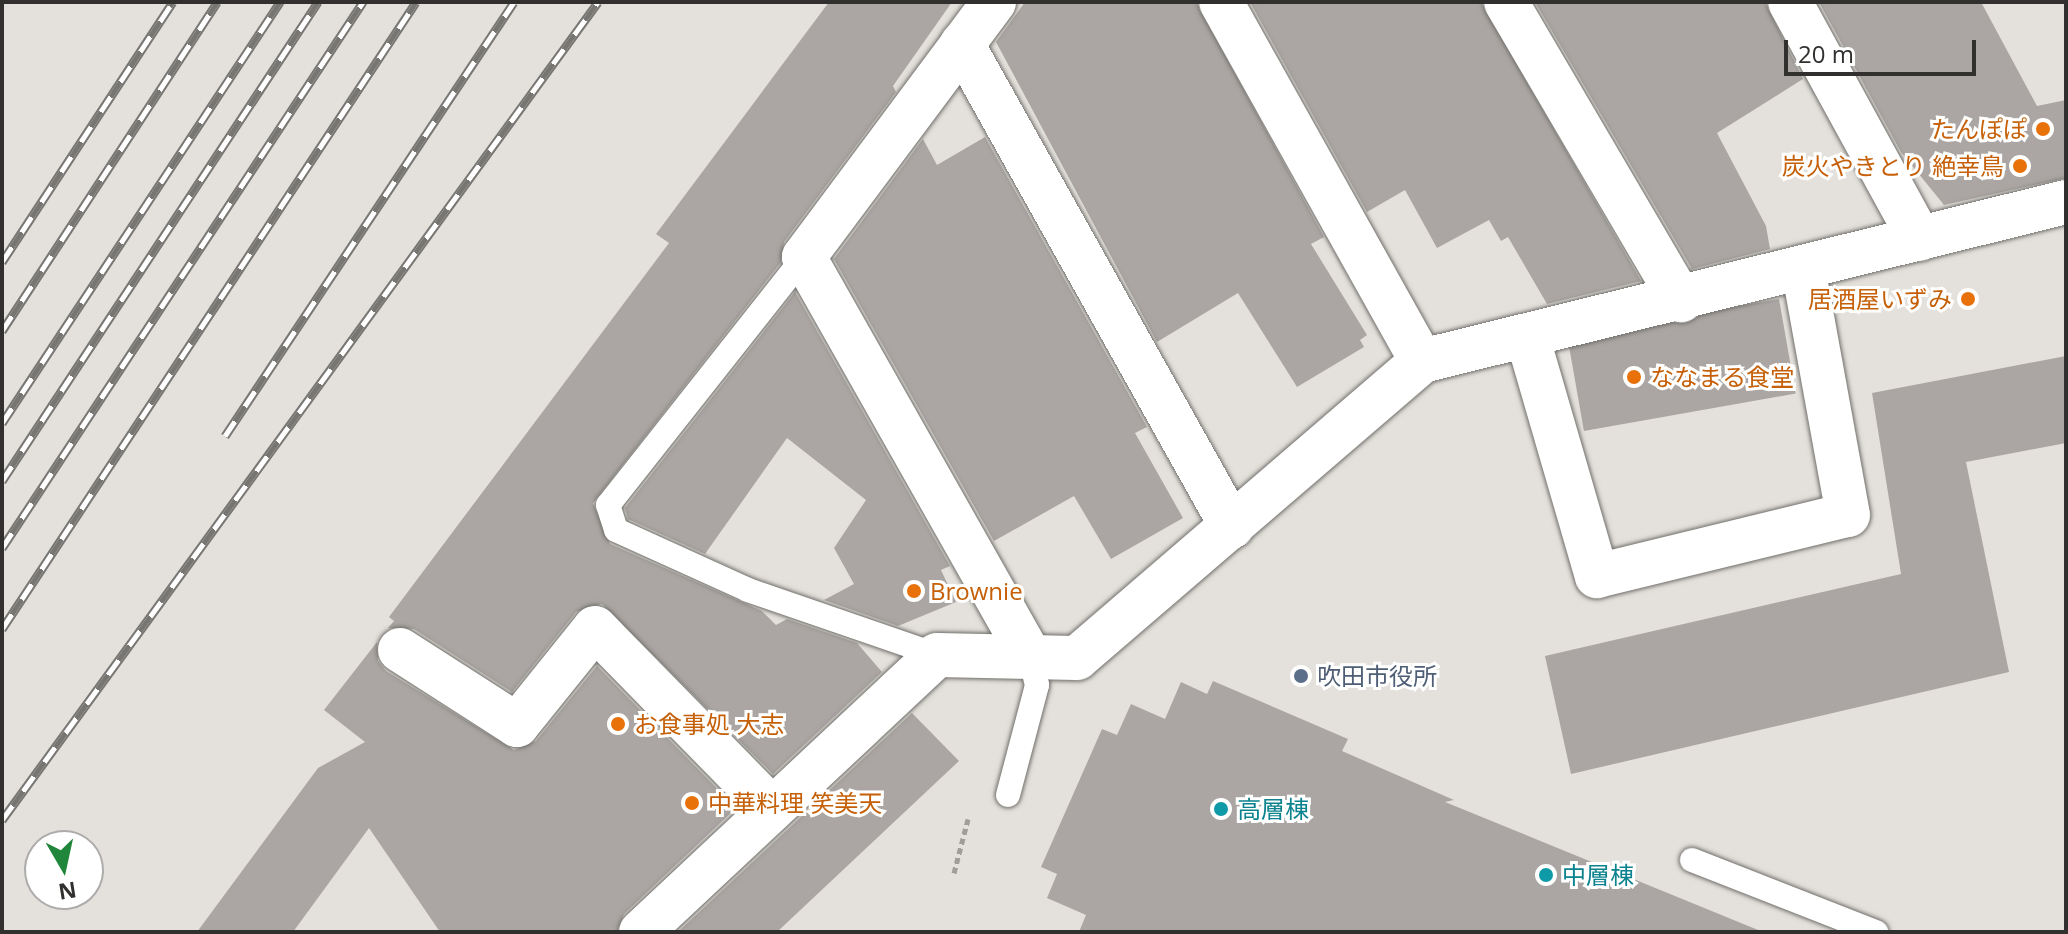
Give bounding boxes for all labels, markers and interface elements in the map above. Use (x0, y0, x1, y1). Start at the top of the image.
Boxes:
scale bar (1788, 24, 1980, 74)
text: 20 m (1798, 37, 1854, 70)
place label: たんぽぽ (1931, 115, 2027, 143)
marker: たんぽぽ (2034, 120, 2052, 138)
place label: 炭火やきとり 絶幸鳥 (1782, 152, 2004, 180)
marker: 炭火やきとり 絶幸鳥 (2011, 157, 2029, 175)
place label: 居酒屋いずみ (1808, 285, 1952, 313)
marker: 居酒屋いずみ (1959, 290, 1977, 308)
place label: ななまる食堂 (1650, 363, 1794, 391)
marker: ななまる食堂 (1625, 368, 1643, 386)
place label: Brownie (930, 577, 1023, 605)
marker: Brownie (905, 582, 923, 600)
place label: 吹田市役所 (1317, 662, 1437, 690)
marker: 吹田市役所 (1292, 667, 1310, 685)
place label: お食事処 大志 (634, 710, 784, 738)
marker: お食事処 大志 (609, 715, 627, 733)
place label: 中華料理 笑美天 (708, 789, 882, 817)
marker: 中華料理 笑美天 (683, 794, 701, 812)
place label: 高層棟 (1237, 795, 1309, 823)
marker: 高層棟 (1212, 800, 1230, 818)
north arrow (24, 830, 104, 910)
place label: 中層棟 (1562, 861, 1634, 889)
marker: 中層棟 (1537, 866, 1555, 884)
text: N (56, 876, 79, 908)

